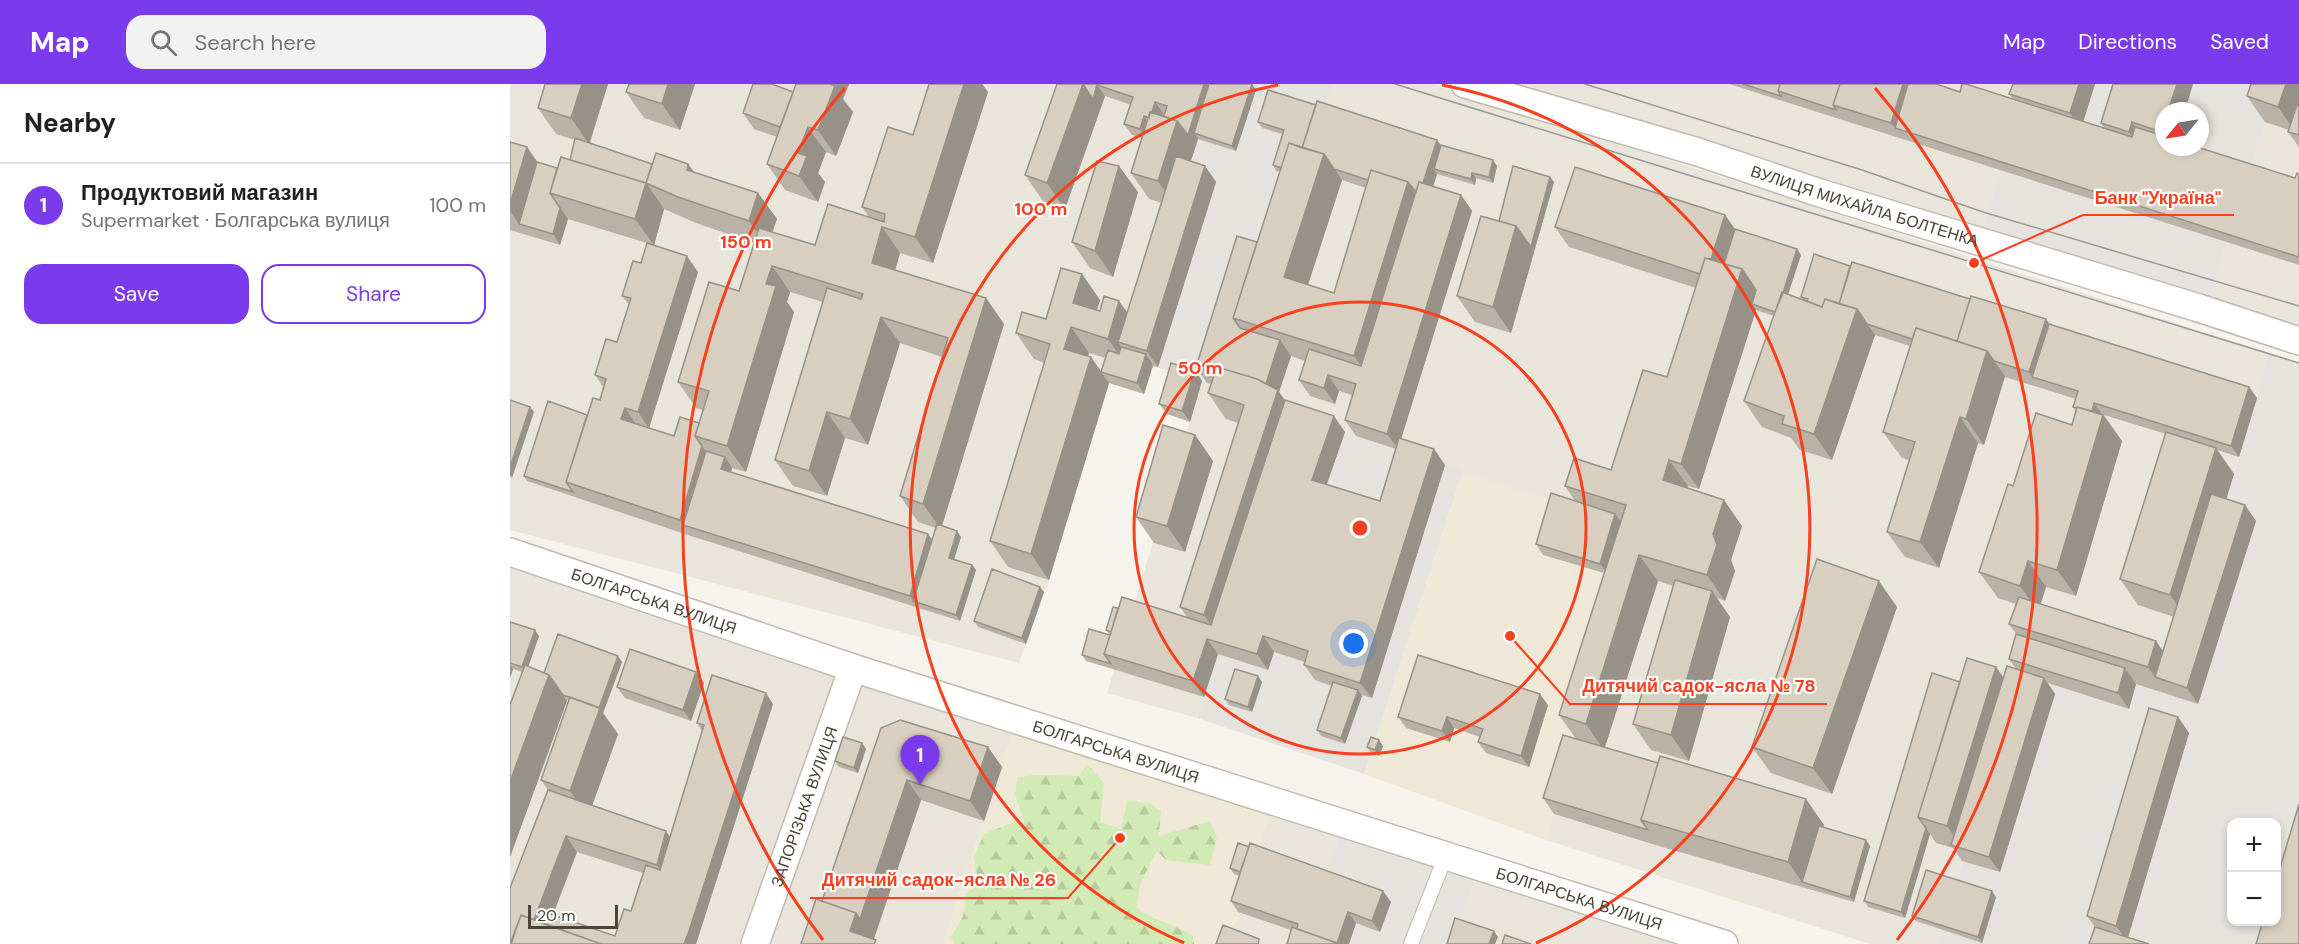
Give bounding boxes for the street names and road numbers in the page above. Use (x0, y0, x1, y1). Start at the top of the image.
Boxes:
street label: ВУЛИЦЯ МИХАЙЛА БОЛТЕНКА (1748, 161, 1982, 252)
street label: БОЛГАРСЬКА ВУЛИЦЯ (568, 563, 739, 639)
street label: БОЛГАРСЬКА ВУЛИЦЯ (1030, 716, 1202, 788)
street label: ЗАПОРІЗЬКА ВУЛИЦЯ (766, 723, 842, 890)
street label: БОЛГАРСЬКА ВУЛИЦЯ (1493, 862, 1665, 935)

